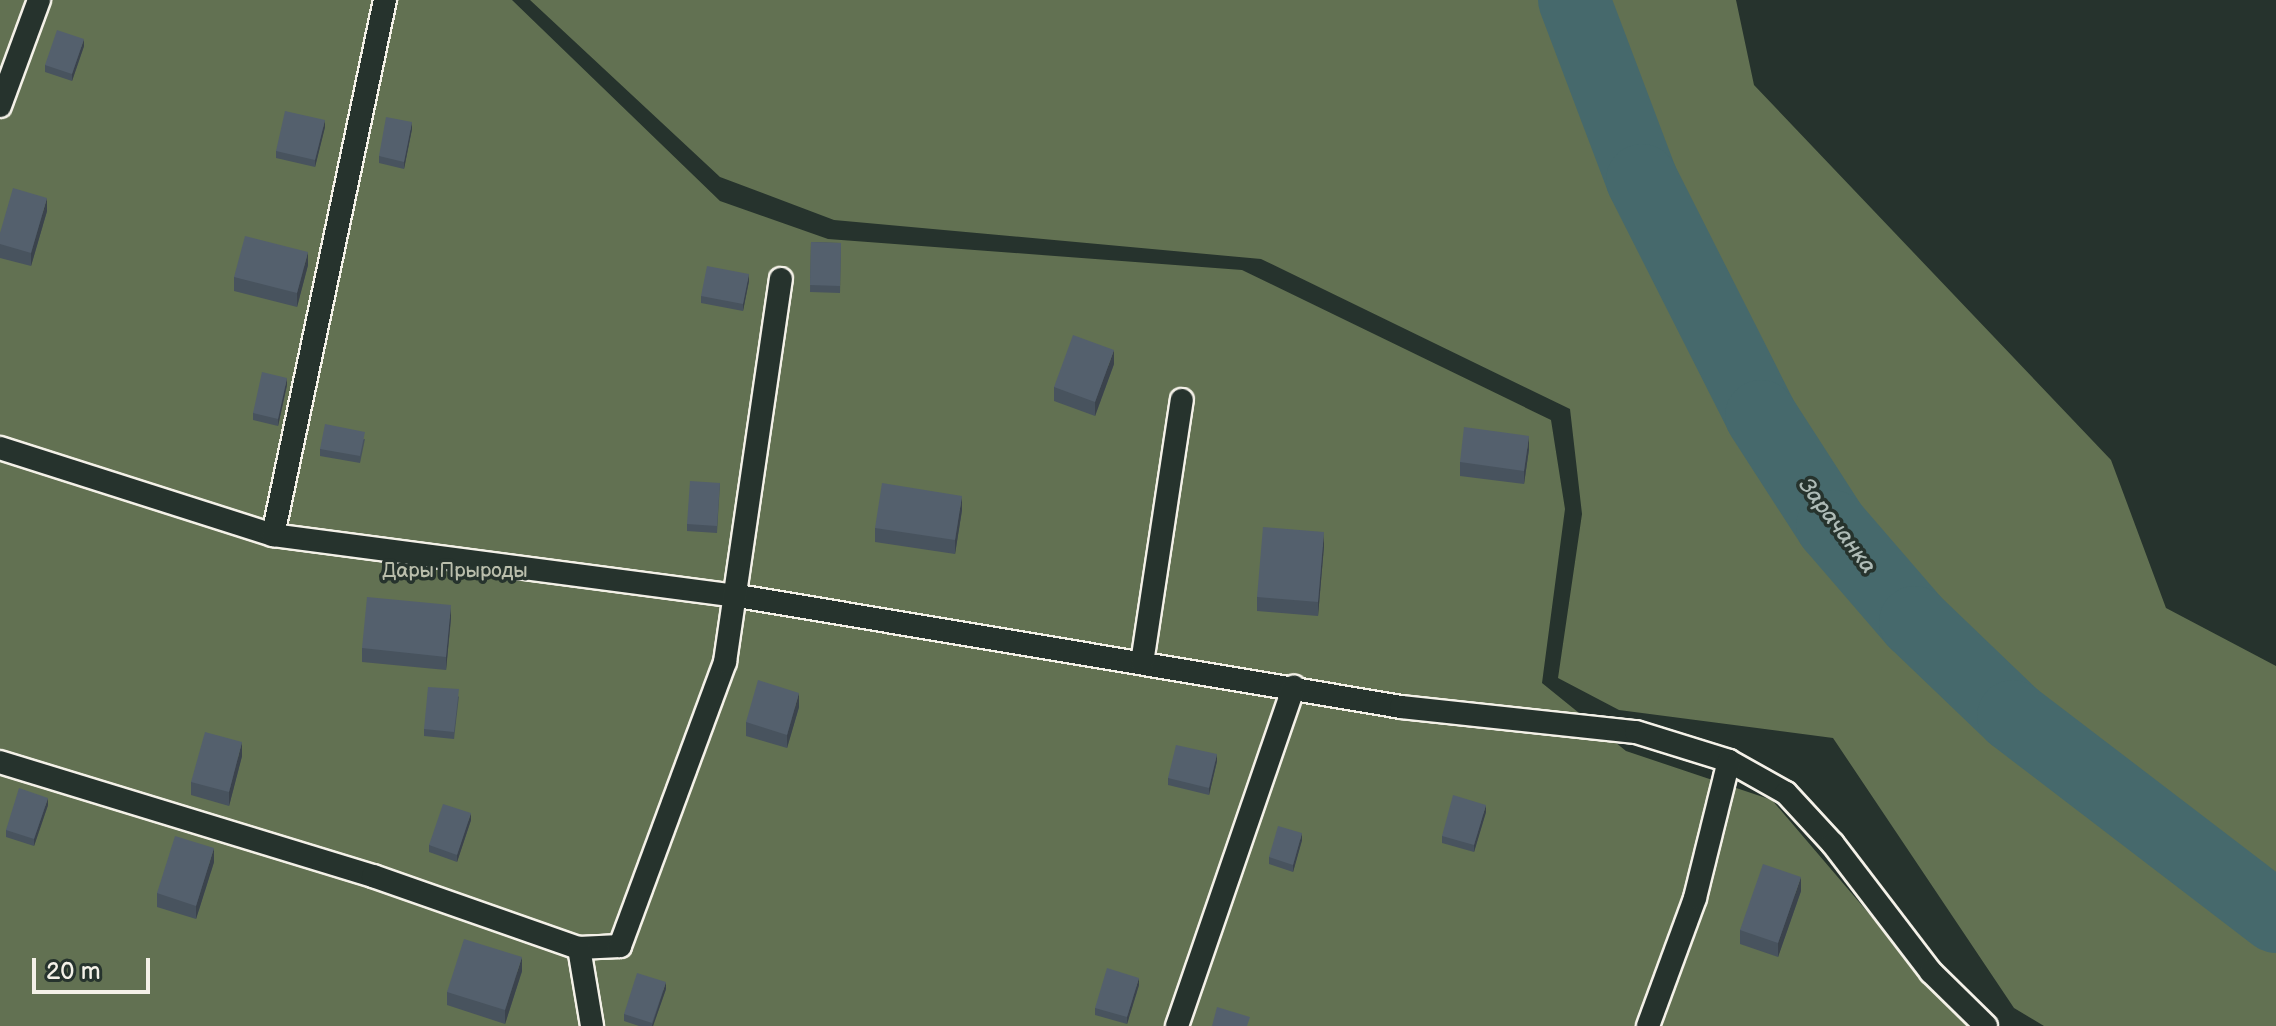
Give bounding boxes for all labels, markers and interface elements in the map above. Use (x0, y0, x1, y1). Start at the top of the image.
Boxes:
water label: Зарачанка (1792, 473, 1882, 579)
park label: Дары Прыроды (382, 559, 528, 583)
scale bar (36, 942, 154, 992)
text: 20 m (46, 957, 101, 986)

